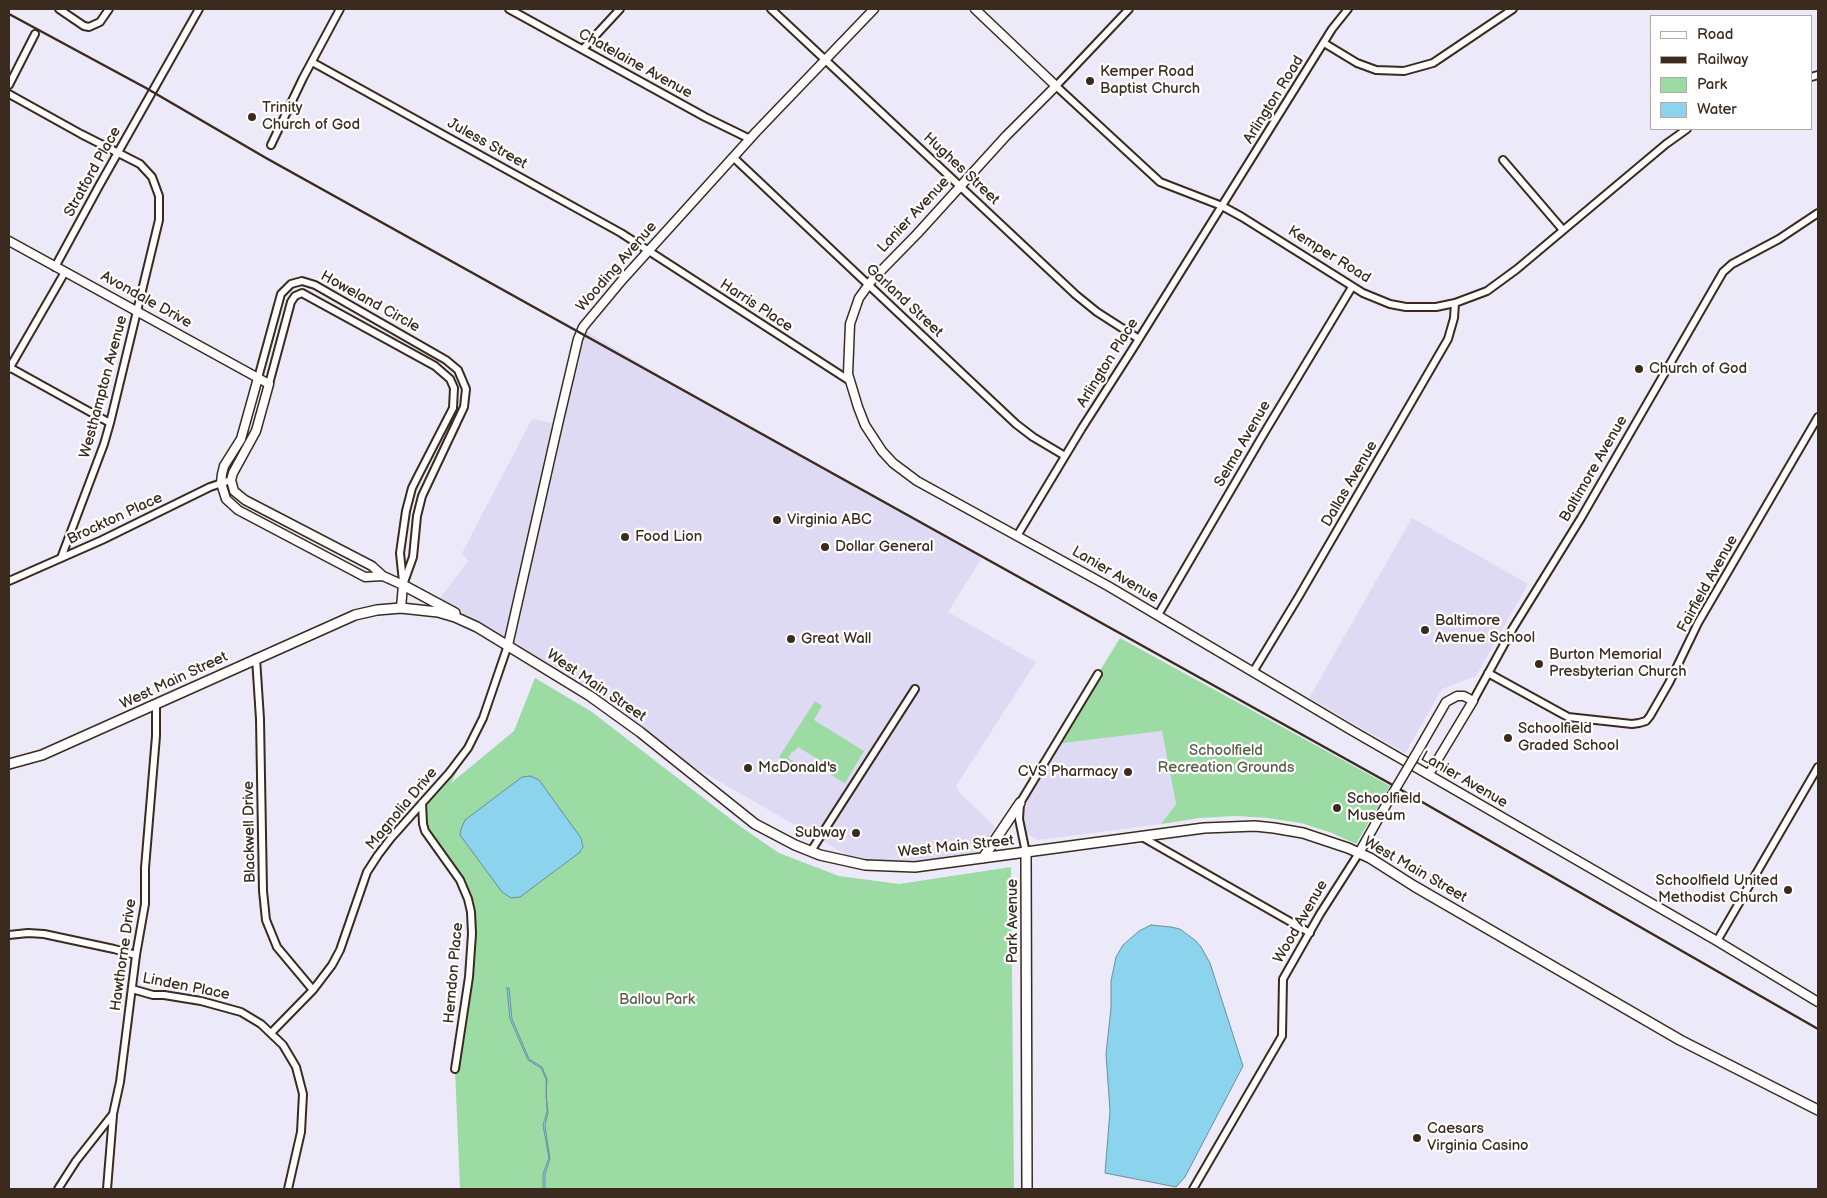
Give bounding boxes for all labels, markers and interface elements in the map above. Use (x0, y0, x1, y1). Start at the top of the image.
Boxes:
legend (1650, 15, 1812, 130)
street label: Chatelaine Avenue (575, 25, 695, 103)
text: Road (1697, 25, 1733, 44)
text: Railway (1697, 50, 1748, 69)
street label: Arlington Road (1240, 53, 1308, 147)
place label: Kemper Road Baptist Church (1100, 63, 1200, 98)
marker: Kemper Road Baptist Church (1084, 75, 1096, 87)
text: Park (1697, 75, 1727, 94)
place label: Trinity Church of God (262, 99, 360, 134)
text: Water (1697, 100, 1737, 119)
marker: Trinity Church of God (246, 111, 258, 123)
street label: Juless Street (444, 115, 530, 173)
street label: Stratford Place (61, 124, 125, 220)
street label: Hughes Street (919, 129, 1003, 209)
street label: Lanier Avenue (874, 173, 954, 257)
street label: Wooding Avenue (573, 218, 661, 316)
street label: Kemper Road (1284, 222, 1374, 288)
street label: Garland Street (862, 261, 946, 341)
street label: Howeland Circle (317, 267, 423, 337)
street label: Avondale Drive (97, 268, 195, 332)
street label: Harris Place (716, 276, 796, 336)
street label: Westhampton Avenue (76, 314, 132, 460)
street label: Arlington Place (1073, 315, 1143, 411)
place label: Church of God (1649, 360, 1747, 378)
marker: Church of God (1633, 363, 1645, 375)
street label: Selma Avenue (1211, 398, 1275, 490)
street label: Baltimore Avenue (1556, 413, 1632, 525)
street label: Dallas Avenue (1318, 438, 1382, 530)
street label: Brockton Place (65, 489, 165, 549)
place label: Virginia ABC (787, 511, 872, 529)
marker: Virginia ABC (771, 514, 783, 526)
place label: Food Lion (635, 528, 702, 546)
marker: Food Lion (619, 531, 631, 543)
street label: Fairfield Avenue (1674, 532, 1742, 636)
place label: Dollar General (835, 538, 933, 556)
marker: Dollar General (819, 541, 831, 553)
street label: Lanier Avenue (1068, 543, 1162, 607)
place label: Baltimore Avenue School (1435, 612, 1535, 647)
marker: Baltimore Avenue School (1419, 624, 1431, 636)
place label: Great Wall (801, 630, 871, 648)
marker: Great Wall (785, 633, 797, 645)
street label: West Main Street (543, 646, 649, 726)
place label: Burton Memorial Presbyterian Church (1549, 646, 1687, 681)
street label: West Main Street (117, 648, 231, 714)
marker: Burton Memorial Presbyterian Church (1533, 658, 1545, 670)
place label: Schoolfield Graded School (1518, 720, 1619, 755)
marker: Schoolfield Graded School (1502, 732, 1514, 744)
park label: Schoolfield Recreation Grounds (1158, 742, 1294, 777)
street label: Lanier Avenue (1417, 748, 1511, 812)
place label: McDonald's (758, 759, 837, 777)
marker: McDonald's (742, 762, 754, 774)
place label: CVS Pharmacy (1018, 763, 1118, 781)
street label: Magnolia Drive (362, 764, 442, 854)
marker: CVS Pharmacy (1122, 766, 1134, 778)
street label: Blackwell Drive (240, 781, 260, 883)
place label: Schoolfield Museum (1347, 790, 1421, 825)
marker: Schoolfield Museum (1331, 802, 1343, 814)
place label: Subway (795, 824, 846, 842)
marker: Subway (850, 827, 862, 839)
street label: West Main Street (897, 832, 1015, 862)
street label: West Main Street (1360, 833, 1470, 907)
place label: Schoolfield United Methodist Church (1656, 872, 1778, 907)
street label: Wood Avenue (1270, 877, 1332, 967)
street label: Park Avenue (1004, 879, 1022, 963)
marker: Schoolfield United Methodist Church (1782, 884, 1794, 896)
street label: Hawthorne Drive (107, 898, 141, 1012)
street label: Herndon Place (441, 922, 467, 1024)
street label: Linden Place (141, 970, 231, 1004)
park label: Ballou Park (619, 991, 695, 1009)
place label: Caesars Virginia Casino (1427, 1120, 1529, 1155)
marker: Caesars Virginia Casino (1411, 1132, 1423, 1144)

